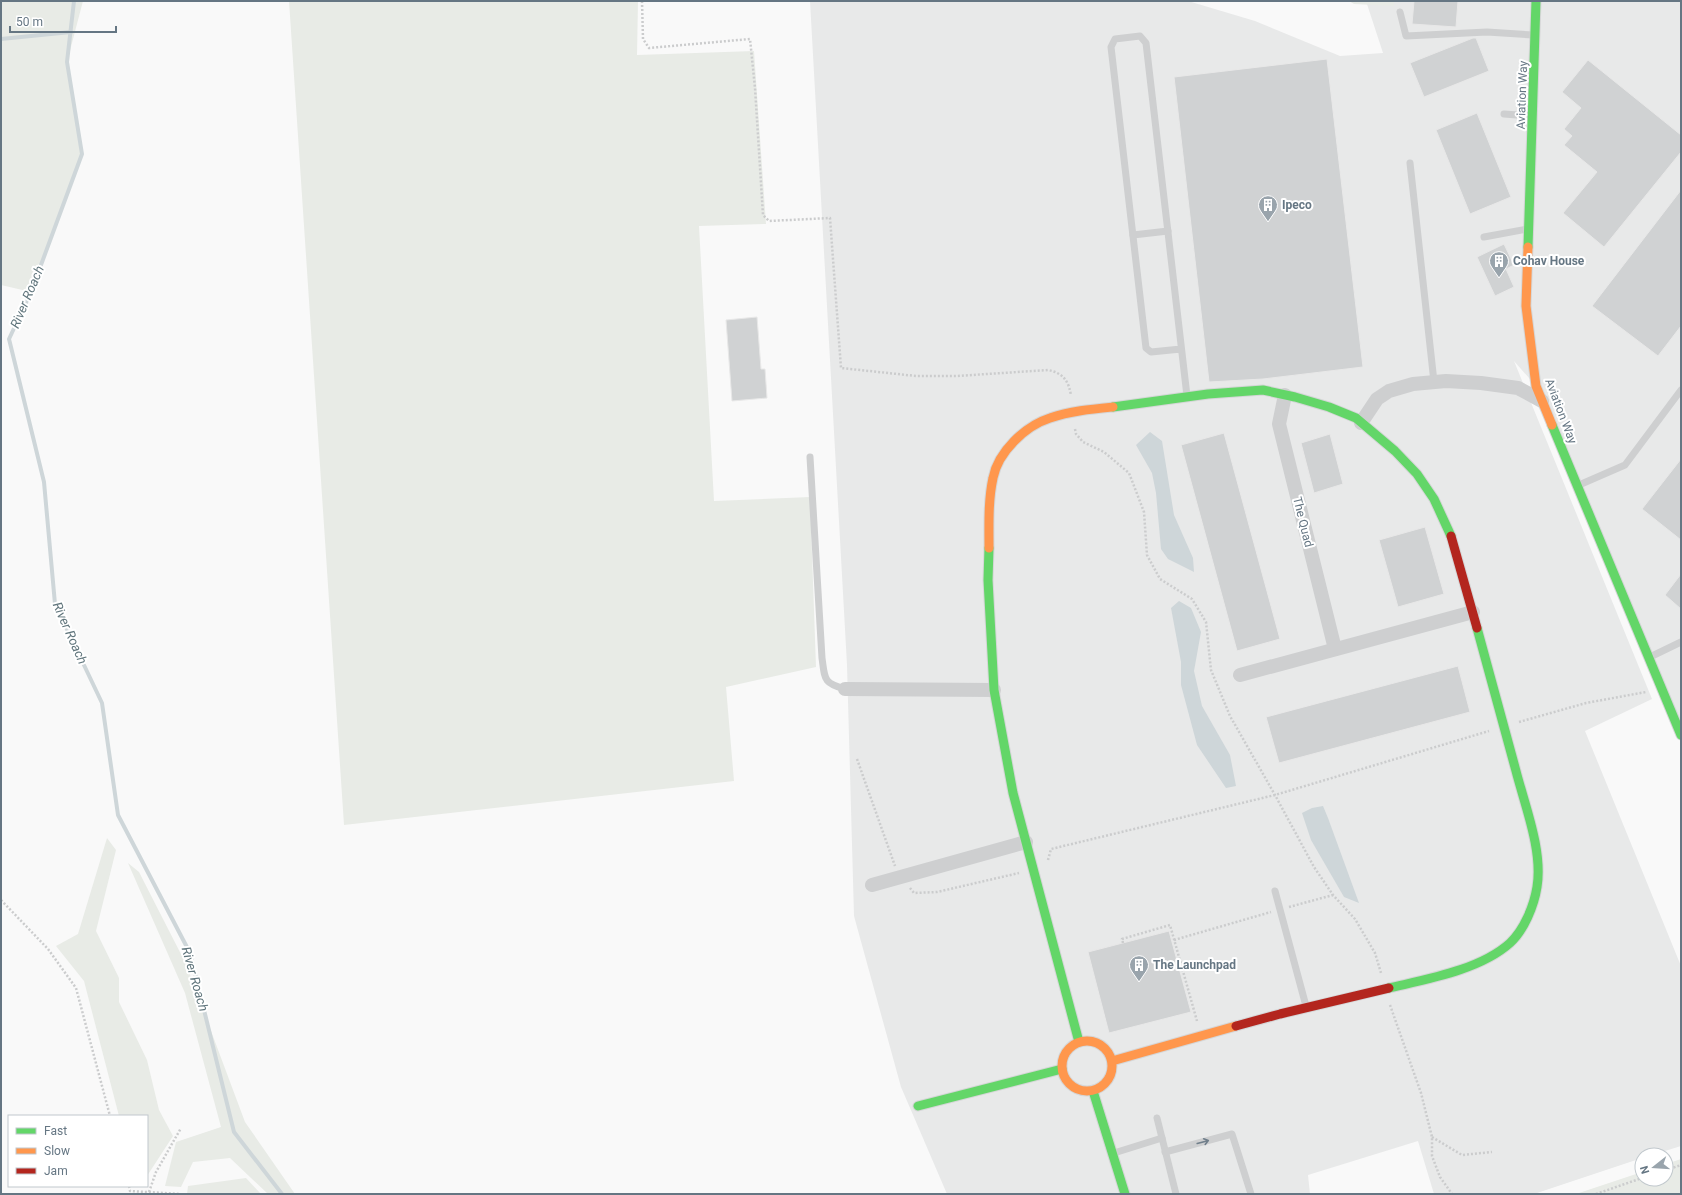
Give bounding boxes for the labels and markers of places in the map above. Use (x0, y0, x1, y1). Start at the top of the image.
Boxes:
building icon: Ipeco (1257, 194, 1279, 222)
place label: Ipeco (1282, 198, 1312, 212)
building icon: Cohav House (1488, 250, 1510, 278)
place label: Cohav House (1513, 254, 1585, 268)
building icon: The Launchpad (1128, 954, 1150, 982)
place label: The Launchpad (1153, 958, 1236, 972)

